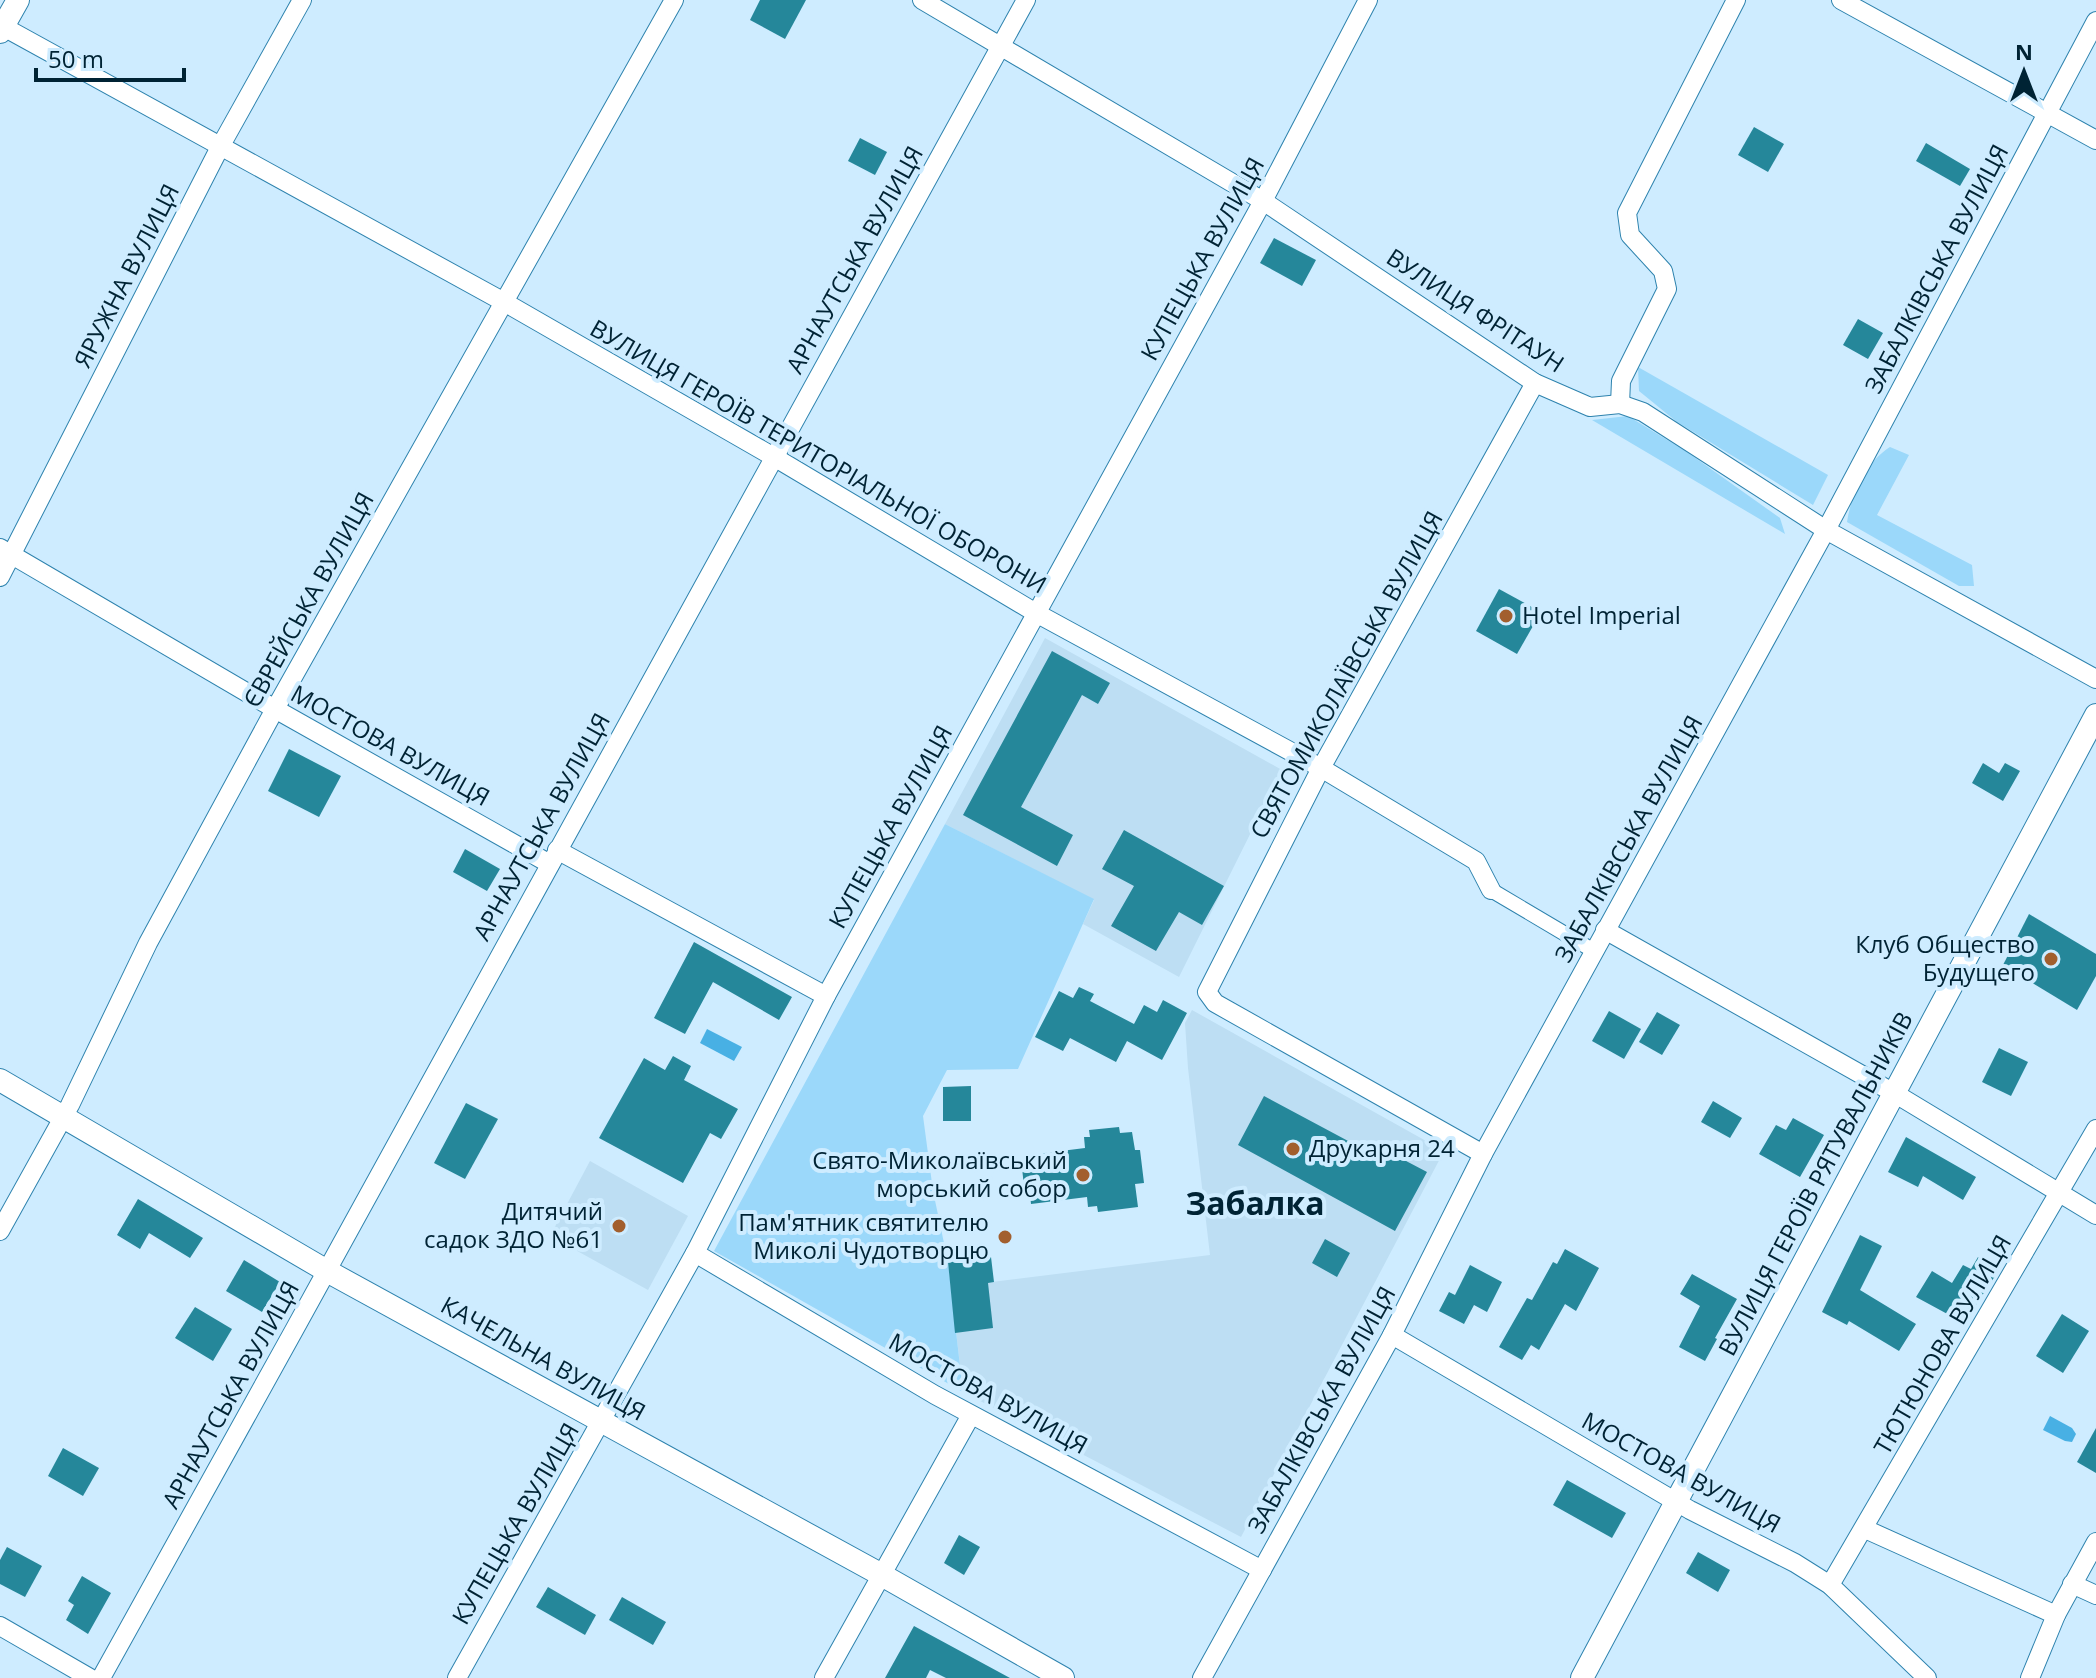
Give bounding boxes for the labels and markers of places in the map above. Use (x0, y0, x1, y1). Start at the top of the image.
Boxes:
place label: Hotel Imperial (1522, 598, 1681, 631)
marker: Hotel Imperial (1497, 607, 1515, 625)
place label: Клуб Общество Будущего (1855, 927, 2035, 988)
marker: Клуб Общество Будущего (2042, 950, 2060, 968)
place label: Друкарня 24 (1309, 1131, 1455, 1164)
marker: Друкарня 24 (1284, 1140, 1302, 1158)
place label: Свято-Миколаївський морський собор (812, 1143, 1067, 1204)
marker: Свято-Миколаївський морський собор (1074, 1166, 1092, 1184)
place label: Дитячий садок ЗДО №61 (424, 1194, 603, 1255)
place label: Пам'ятник святителю Миколі Чудотворцю (738, 1205, 989, 1266)
marker: Дитячий садок ЗДО №61 (610, 1217, 628, 1235)
marker: Пам'ятник святителю Миколі Чудотворцю (996, 1228, 1014, 1246)

